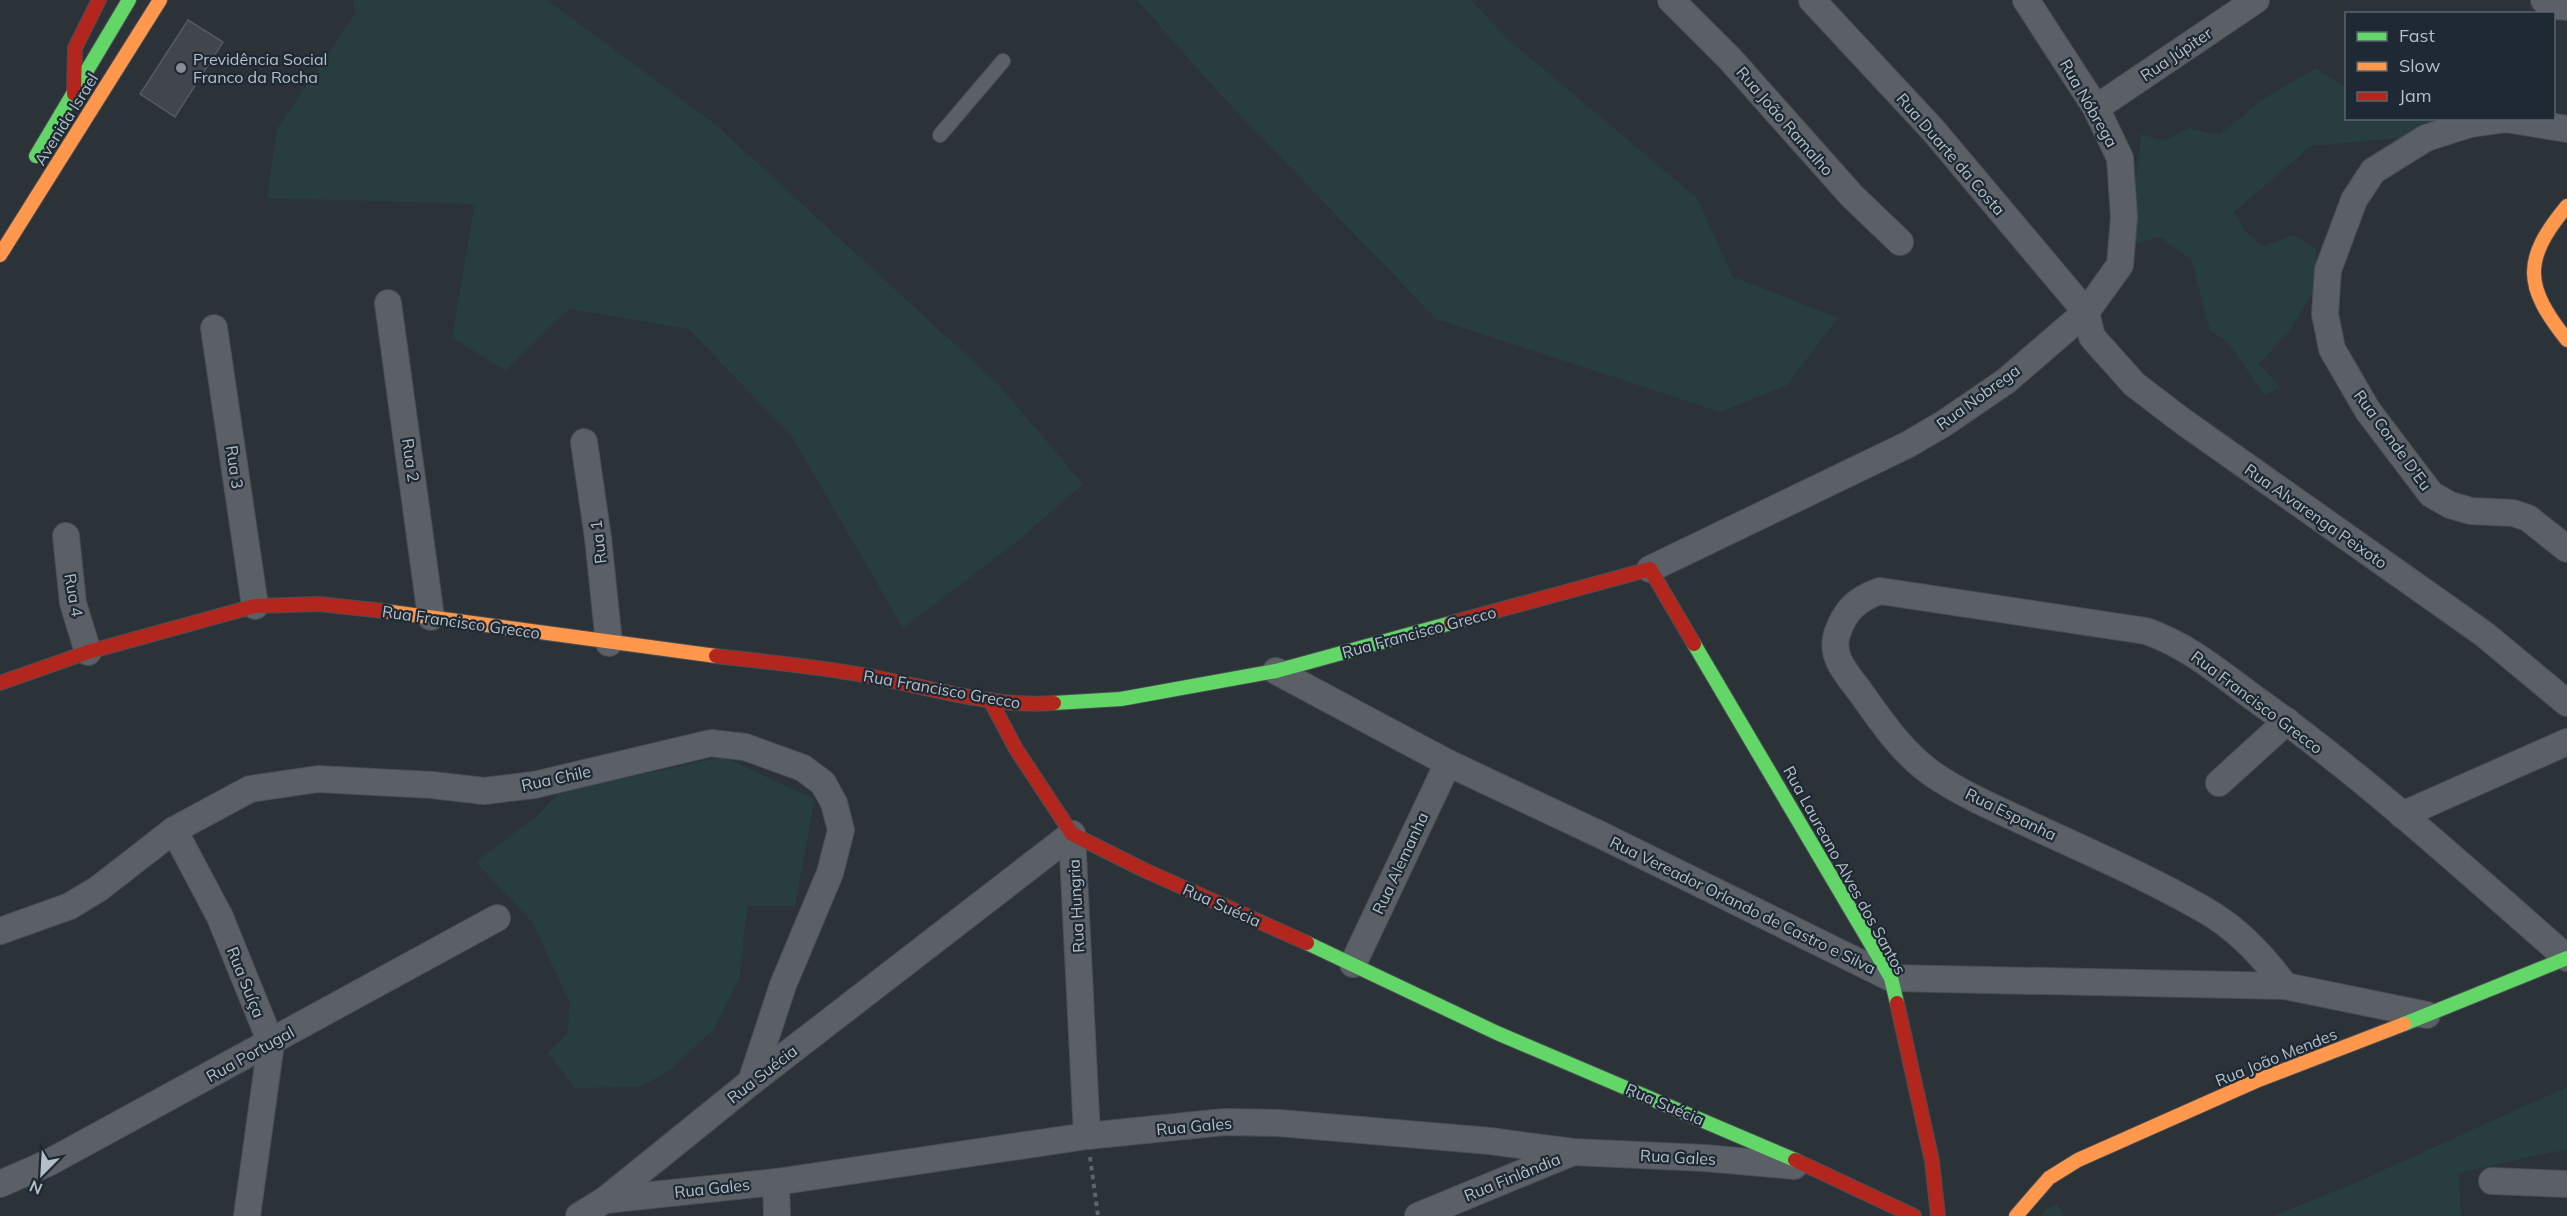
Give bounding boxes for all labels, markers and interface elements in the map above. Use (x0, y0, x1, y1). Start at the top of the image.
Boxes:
legend (2345, 12, 2555, 120)
street label: Rua Júpiter (2136, 23, 2216, 85)
text: Fast (2399, 24, 2435, 47)
place label: Previdência Social Franco da Rocha (193, 49, 327, 87)
text: Slow (2399, 54, 2441, 77)
street label: Rua Nóbrega (2056, 55, 2122, 151)
marker: Previdência Social Franco da Rocha (174, 61, 188, 75)
street label: Rua João Ramalho (1732, 62, 1838, 180)
street label: Avenida Israel (30, 69, 102, 169)
text: Jam (2399, 84, 2432, 107)
street label: Rua Duarte da Costa (1892, 89, 2010, 219)
street label: Rua Nobrega (1932, 360, 2024, 434)
street label: Rua Conde D'Eu (2350, 386, 2436, 494)
street label: Rua 2 (398, 437, 424, 483)
street label: Rua 3 (222, 444, 248, 490)
street label: Rua Alvarenga Peixoto (2241, 459, 2391, 573)
street label: Rua 1 (585, 519, 611, 565)
street label: Rua 4 (60, 572, 88, 619)
street label: Rua Francisco Grecco (381, 601, 541, 643)
street label: Rua Francisco Grecco (1340, 602, 1498, 662)
street label: Rua Francisco Grecco (2187, 646, 2327, 758)
street label: Rua Francisco Grecco (862, 665, 1022, 713)
street label: Rua Chile (519, 761, 593, 795)
street label: Rua Laureano Alves dos Santos (1779, 762, 1911, 978)
street label: Rua Espanha (1962, 783, 2060, 845)
street label: Rua Alemanha (1368, 809, 1432, 917)
street label: Rua Vereador Orlando de Castro e Silva (1607, 832, 1879, 978)
street label: Rua Hungria (1064, 859, 1088, 953)
street label: Rua Suécia (1180, 879, 1264, 931)
street label: Rua Suíça (223, 944, 269, 1020)
street label: Rua Portugal (203, 1022, 297, 1086)
street label: Rua João Mendes (2212, 1023, 2340, 1091)
street label: Rua Suécia (723, 1040, 801, 1108)
street label: Rua Suécia (1623, 1079, 1707, 1129)
street label: Rua Gales (1155, 1113, 1233, 1139)
north arrow (12, 1144, 72, 1204)
street label: Rua Gales (1640, 1145, 1716, 1169)
street label: Rua Finlândia (1461, 1149, 1563, 1205)
street label: Rua Gales (673, 1174, 751, 1202)
text: N (26, 1176, 45, 1199)

